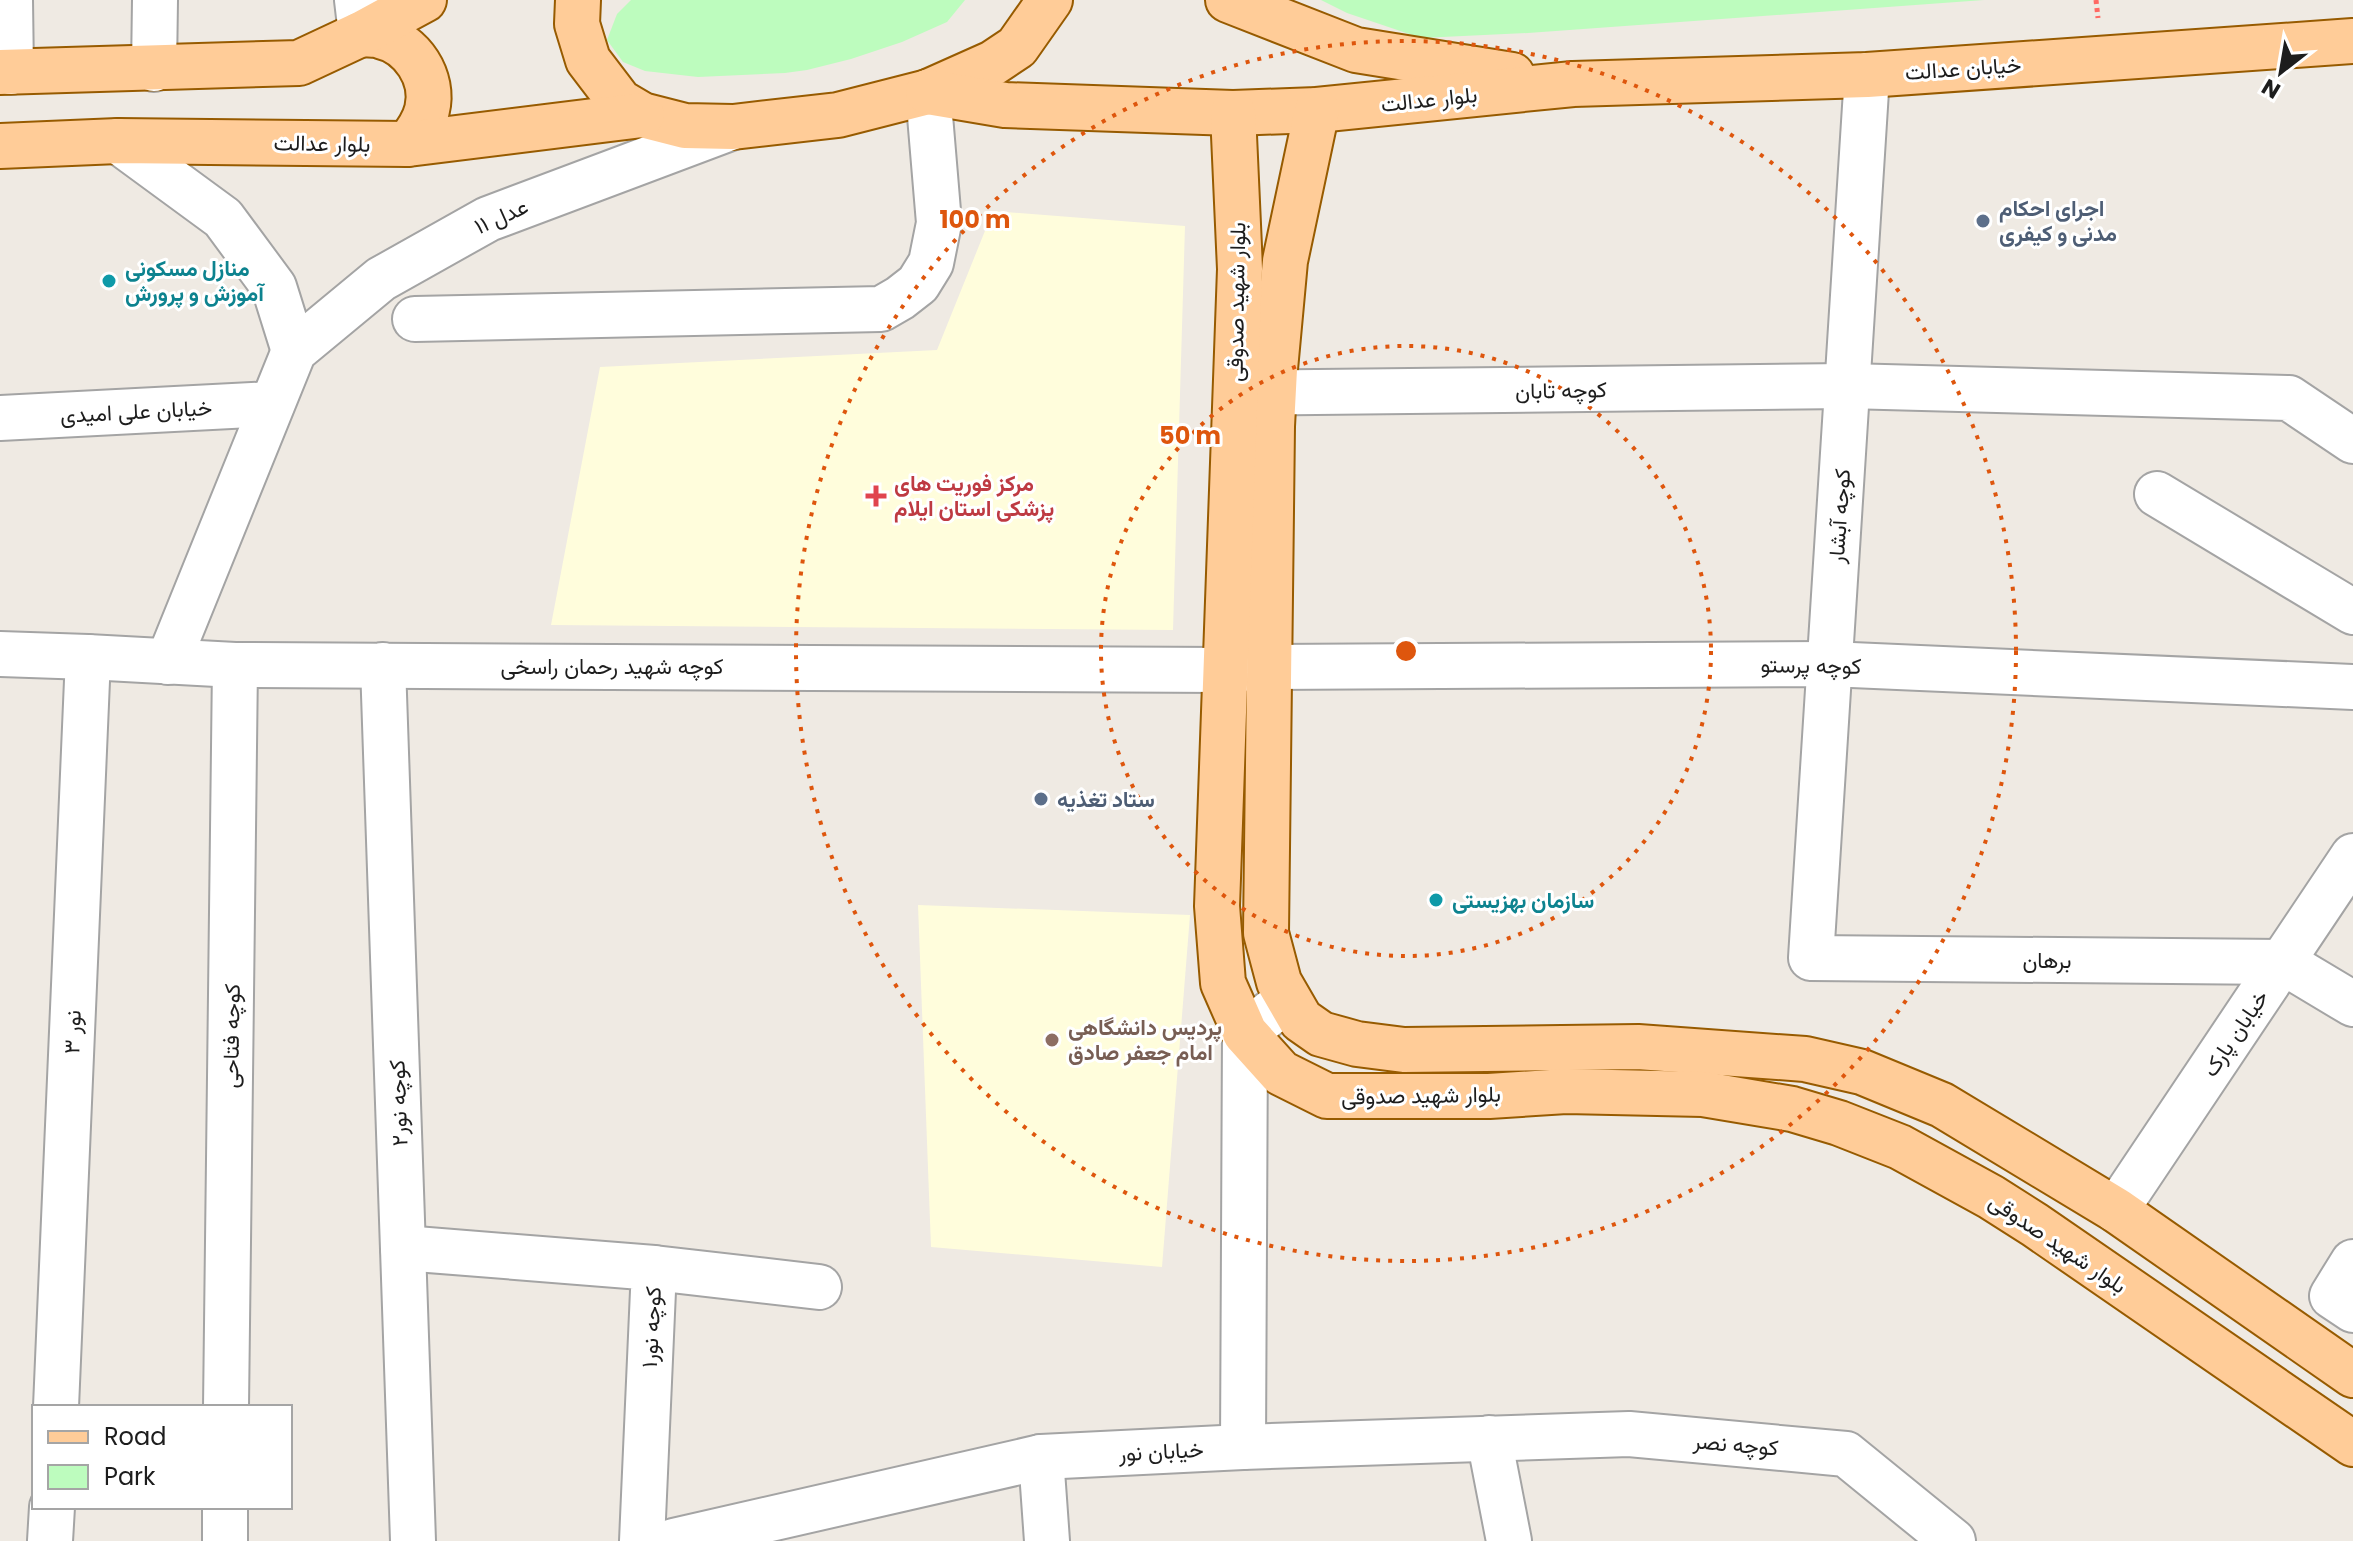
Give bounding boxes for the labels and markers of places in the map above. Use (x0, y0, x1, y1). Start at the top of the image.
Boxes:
place label: اجرای احکام مدنی و کیفری (1999, 193, 2117, 249)
marker: اجرای احکام مدنی و کیفری (1974, 212, 1992, 230)
place label: منازل مسکونی آموزش و پرورش (125, 253, 265, 309)
marker: منازل مسکونی آموزش و پرورش (100, 272, 118, 290)
place label: مرکز فوریت های پزشکی استان ایلام (894, 468, 1054, 524)
marker: مرکز فوریت های پزشکی استان ایلام (865, 485, 887, 507)
centre of rings (1392, 637, 1420, 665)
place label: ستاد تغذیه (1057, 784, 1155, 815)
marker: ستاد تغذیه (1032, 790, 1050, 808)
place label: سازمان بهزیستی (1452, 885, 1594, 916)
marker: سازمان بهزیستی (1427, 891, 1445, 909)
place label: پردیس دانشگاهی امام جعفر صادق (1068, 1012, 1222, 1068)
marker: پردیس دانشگاهی امام جعفر صادق (1043, 1031, 1061, 1049)

